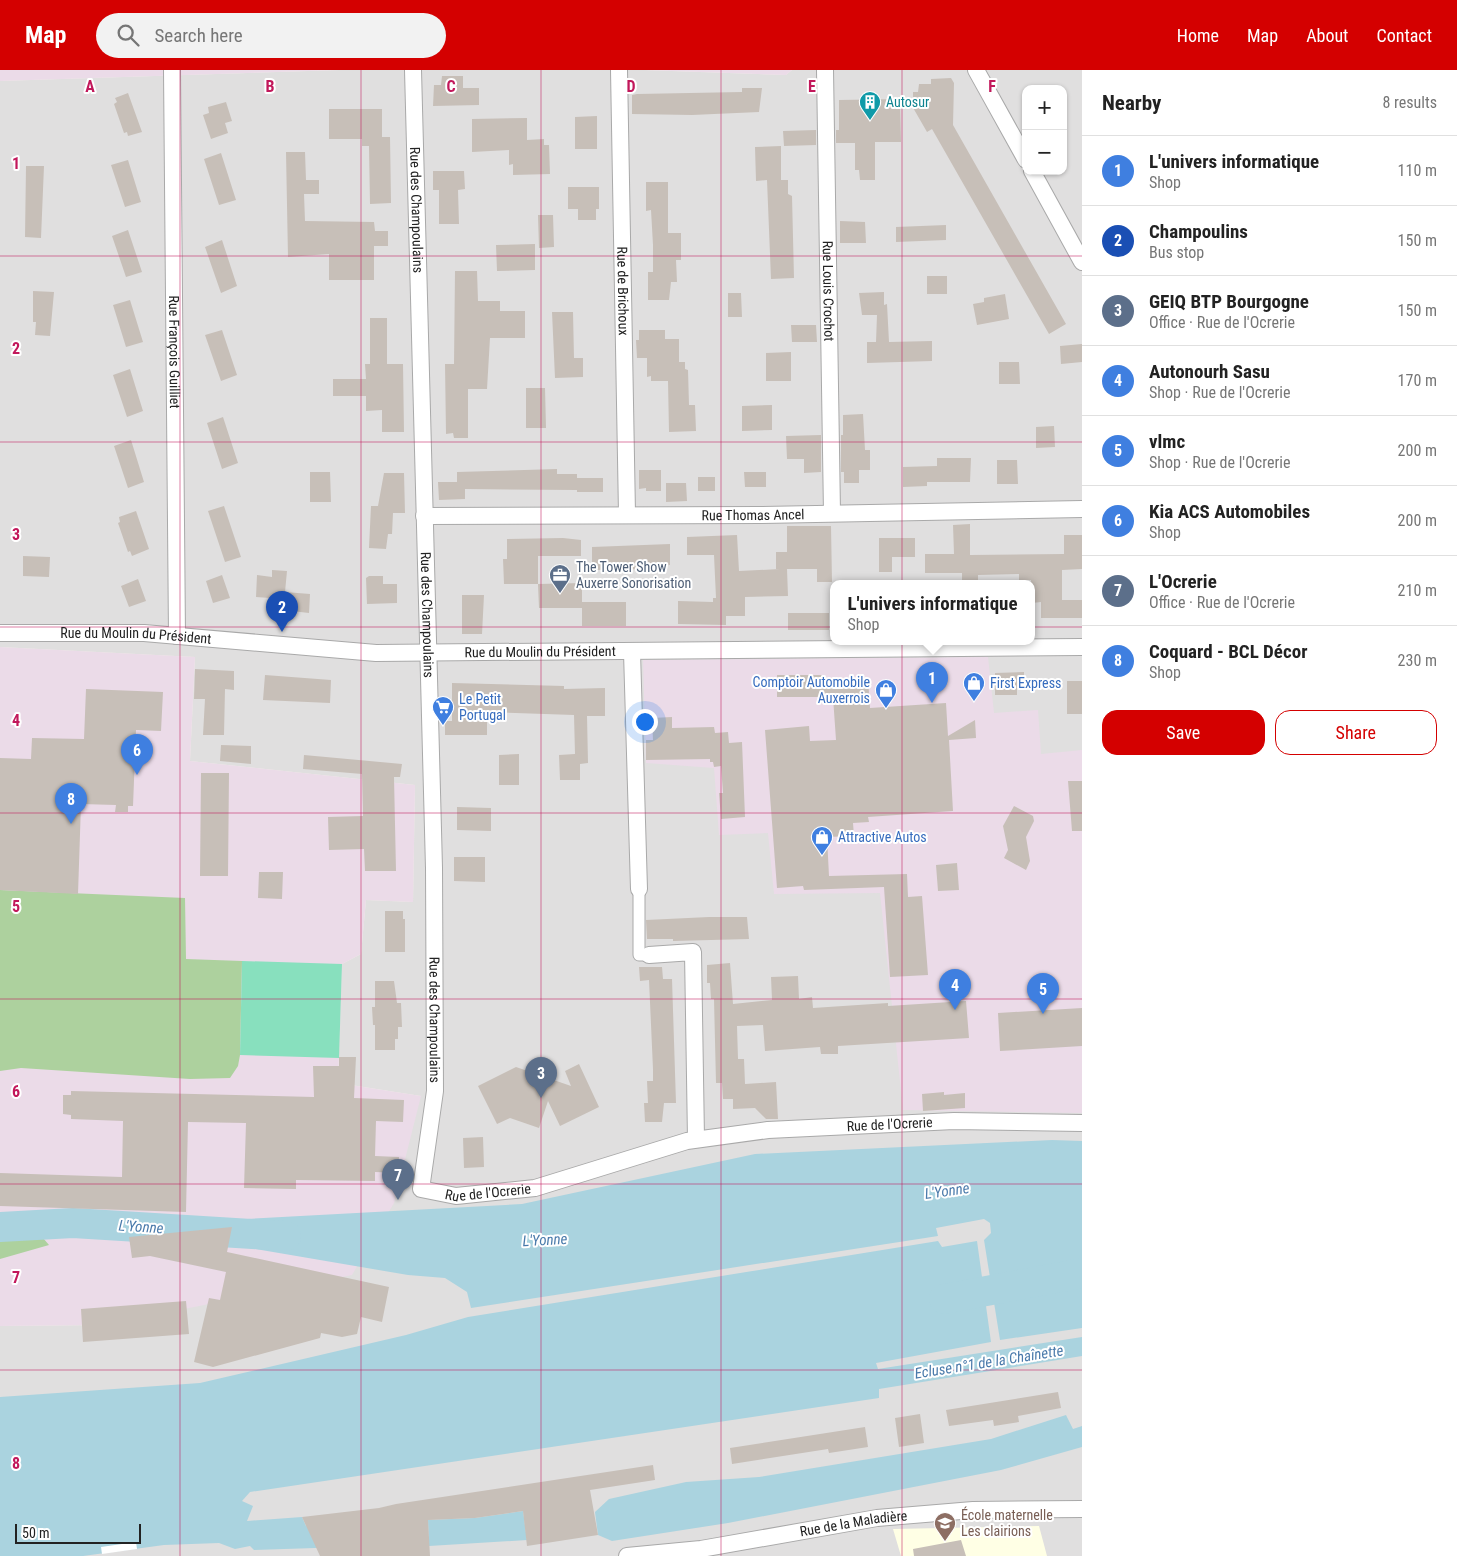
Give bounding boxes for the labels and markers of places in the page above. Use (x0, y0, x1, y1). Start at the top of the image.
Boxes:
building icon: Autosur (858, 90, 882, 121)
place label: Autosur (886, 94, 929, 110)
place label: The Tower Show Auxerre Sonorisation (576, 559, 691, 591)
office icon: The Tower Show Auxerre Sonorisation (548, 563, 572, 594)
pin: 2 (266, 591, 298, 632)
pin: 1 (916, 662, 948, 703)
shop icon: First Express (962, 671, 986, 702)
place label: Comptoir Automobile Auxerrois (753, 674, 870, 706)
place label: First Express (990, 675, 1061, 691)
shop icon: Comptoir Automobile Auxerrois (874, 678, 898, 709)
place label: Le Petit Portugal (459, 691, 506, 723)
supermarket icon: Le Petit Portugal (431, 695, 455, 726)
pin: 6 (121, 734, 153, 775)
pin: 8 (55, 783, 87, 824)
shop icon: Attractive Autos (810, 825, 834, 856)
place label: Attractive Autos (838, 829, 927, 845)
pin: 4 (939, 969, 971, 1010)
pin: 5 (1027, 973, 1059, 1014)
pin: 3 (525, 1057, 557, 1098)
pin: 7 (382, 1159, 414, 1200)
place label: École maternelle Les clairions (961, 1506, 1053, 1539)
school or university icon: École maternelle Les clairions (933, 1511, 957, 1542)

